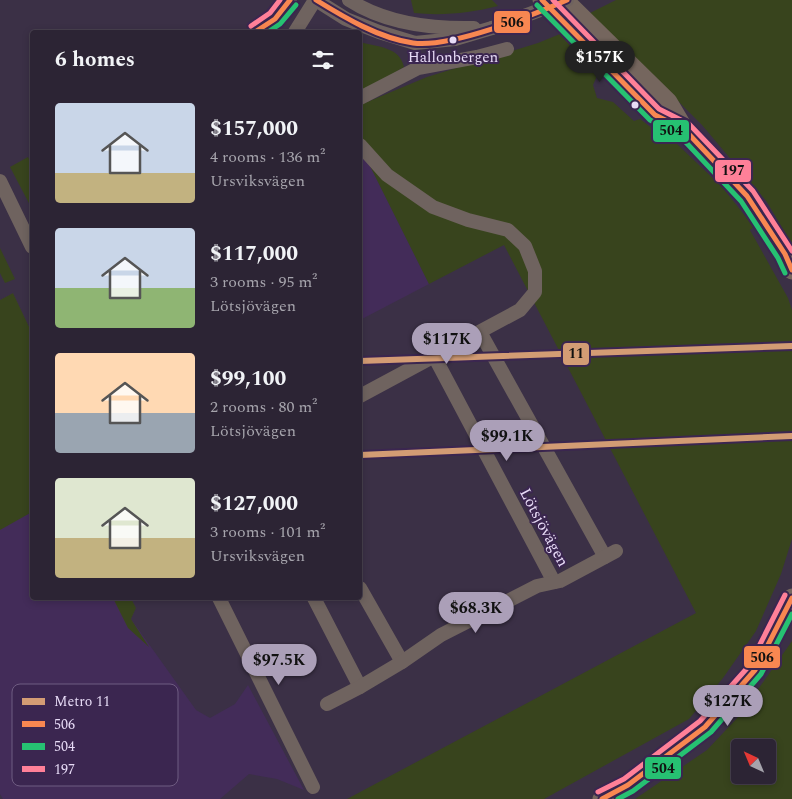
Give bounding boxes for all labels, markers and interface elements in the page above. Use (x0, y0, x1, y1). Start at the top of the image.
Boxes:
line badge: 506 (493, 10, 531, 34)
text: 506 (500, 12, 524, 33)
marker: Hallonbergen (448, 35, 458, 45)
pin: $157K (565, 41, 635, 83)
text: 6 homes (55, 44, 135, 76)
text: $157K (576, 45, 624, 69)
icon: filters (309, 46, 337, 74)
place label: Hallonbergen (408, 46, 499, 69)
unlabelled marker (630, 100, 640, 110)
text: $157,000 (210, 113, 298, 145)
line badge: 504 (652, 119, 690, 143)
text: 504 (659, 120, 683, 141)
icon: home (95, 123, 155, 183)
text: 4 rooms · 136 m² (210, 145, 325, 169)
line badge: 197 (714, 159, 752, 183)
text: 197 (721, 160, 745, 181)
text: Ursviksvägen (210, 169, 305, 193)
text: $117,000 (210, 238, 298, 270)
icon: home (95, 248, 155, 308)
text: 3 rooms · 95 m² (210, 270, 317, 294)
text: Lötsjövägen (210, 294, 296, 318)
pin: $117K (412, 322, 482, 365)
text: $117K (423, 327, 471, 351)
line badge: 11 (562, 342, 590, 366)
text: 11 (568, 343, 584, 364)
text: $99,100 (210, 363, 286, 395)
icon: home (95, 373, 155, 433)
text: 2 rooms · 80 m² (210, 395, 317, 419)
text: Lötsjövägen (210, 419, 296, 443)
pin: $99.1K (466, 420, 548, 462)
text: $99.1K (481, 424, 533, 448)
street label: Lötsjövägen (513, 484, 575, 571)
text: $127,000 (210, 488, 298, 520)
icon: home (95, 498, 155, 558)
text: 3 rooms · 101 m² (210, 520, 325, 544)
text: Ursviksvägen (210, 544, 305, 568)
pin: $68.3K (435, 592, 517, 634)
text: $68.3K (450, 596, 502, 620)
pin: $97.5K (238, 644, 320, 686)
line badge: 506 (743, 645, 781, 669)
text: 506 (750, 647, 774, 668)
text: $97.5K (253, 648, 305, 672)
legend (12, 684, 178, 786)
pin: $127K (693, 684, 763, 727)
text: $127K (704, 689, 752, 713)
text: Metro 11 (54, 691, 110, 712)
text: 506 (54, 714, 75, 735)
text: 504 (54, 736, 75, 757)
north arrow (731, 739, 776, 784)
map controls (731, 739, 776, 784)
line badge: 504 (644, 756, 682, 780)
text: 504 (651, 758, 675, 779)
text: 197 (54, 759, 75, 780)

